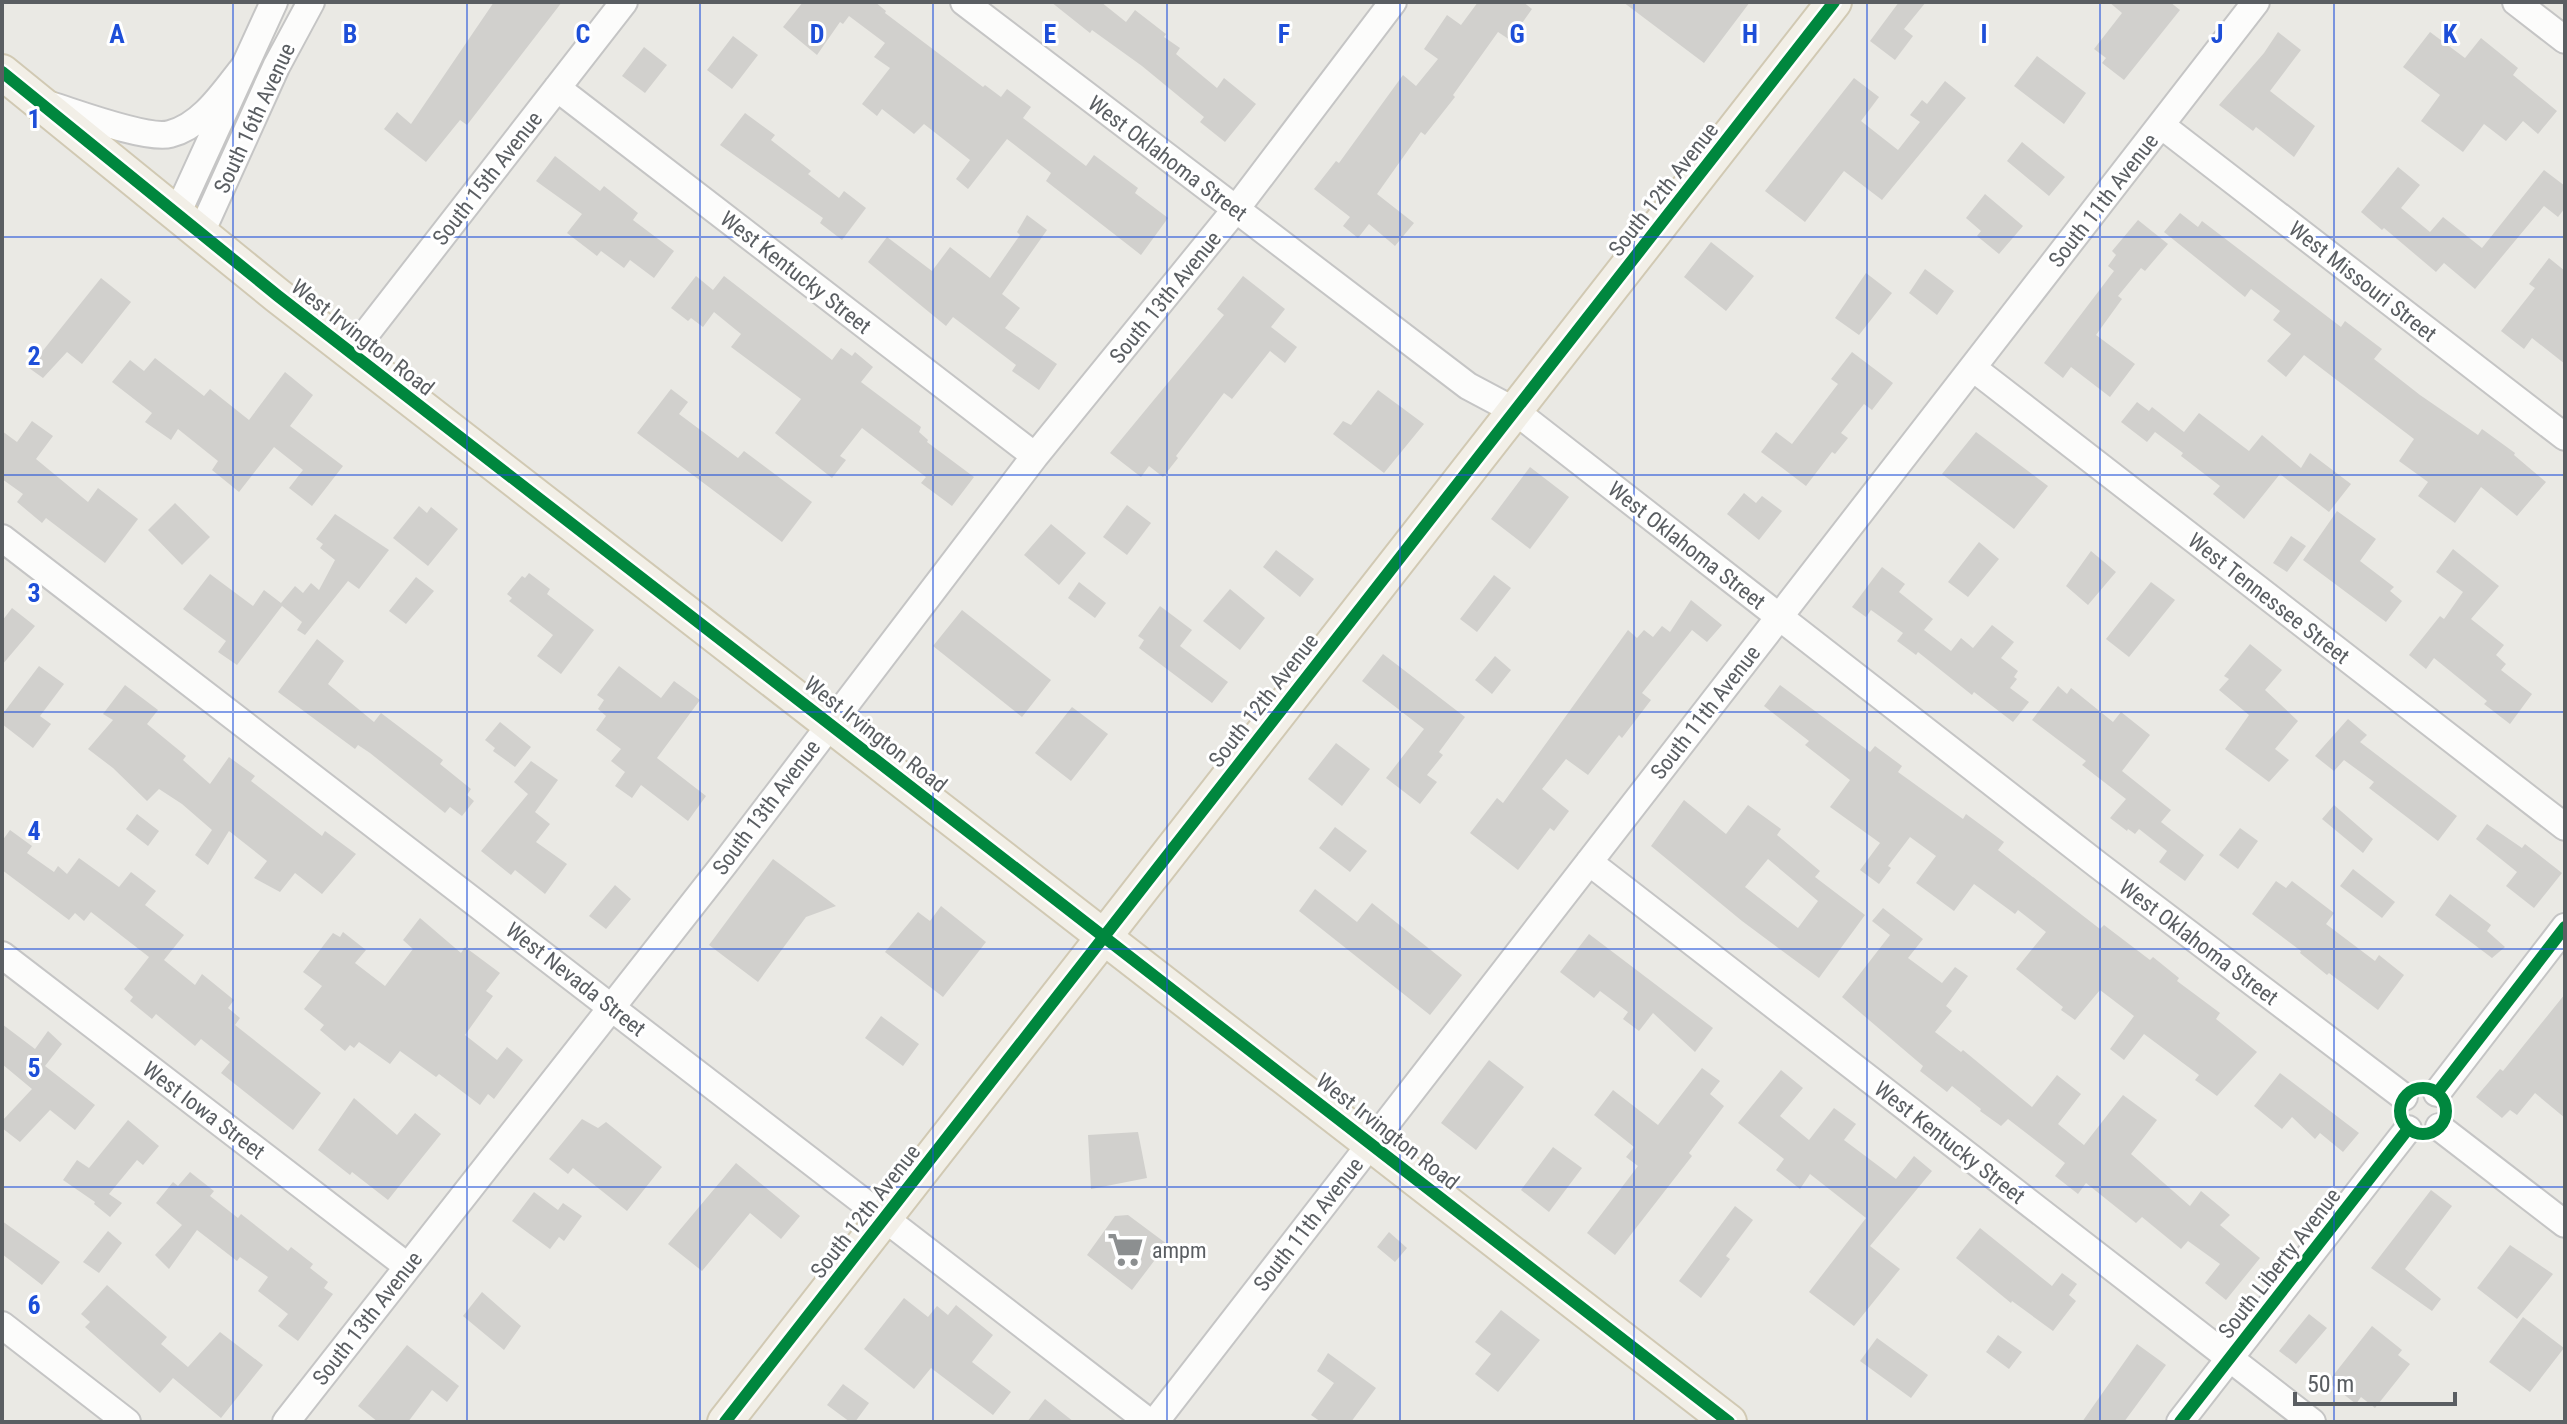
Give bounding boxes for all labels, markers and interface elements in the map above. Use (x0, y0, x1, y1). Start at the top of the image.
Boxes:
text: A (109, 19, 125, 49)
text: B (343, 19, 357, 49)
text: C (576, 19, 591, 49)
text: D (810, 19, 824, 49)
text: E (1044, 19, 1057, 49)
text: F (1278, 19, 1290, 49)
text: G (1509, 19, 1525, 49)
text: H (1742, 19, 1758, 49)
text: I (1980, 19, 1988, 49)
text: J (2211, 19, 2223, 49)
text: K (2443, 19, 2458, 49)
street label: South 16th Avenue (209, 39, 300, 197)
street label: West Oklahoma Street (1083, 91, 1252, 226)
text: 1 (27, 104, 41, 134)
street label: South 15th Avenue (428, 107, 547, 250)
street label: South 12th Avenue (1604, 118, 1723, 261)
street label: South 11th Avenue (2044, 129, 2163, 272)
street label: West Kentucky Street (715, 206, 876, 339)
street label: West Missouri Street (2284, 216, 2441, 347)
street label: South 13th Avenue (1105, 226, 1226, 368)
street label: West Irvington Road (286, 274, 439, 401)
text: 2 (27, 341, 41, 371)
street label: West Oklahoma Street (1603, 476, 1770, 614)
street label: West Tennessee Street (2183, 528, 2354, 669)
text: 3 (27, 578, 41, 608)
street label: South 12th Avenue (1204, 629, 1323, 772)
street label: South 11th Avenue (1646, 641, 1765, 784)
street label: West Irvington Road (799, 671, 952, 798)
street label: South 13th Avenue (708, 735, 825, 880)
text: 4 (27, 816, 41, 846)
street label: West Oklahoma Street (2114, 875, 2283, 1010)
street label: West Nevada Street (501, 917, 650, 1042)
text: 5 (27, 1053, 41, 1083)
street label: West Iowa Street (138, 1056, 270, 1164)
street label: West Irvington Road (1311, 1068, 1464, 1195)
street label: West Kentucky Street (1869, 1076, 2030, 1209)
street label: South 12th Avenue (806, 1140, 925, 1283)
street label: South 11th Avenue (1249, 1153, 1368, 1296)
street label: South Liberty Avenue (2213, 1183, 2346, 1343)
supermarket icon: ampm (1107, 1231, 1145, 1269)
place label: ampm (1152, 1238, 1207, 1263)
street label: South 13th Avenue (308, 1247, 427, 1390)
text: 6 (27, 1290, 41, 1320)
scale bar (2295, 1356, 2455, 1406)
text: 50 m (2307, 1370, 2354, 1398)

